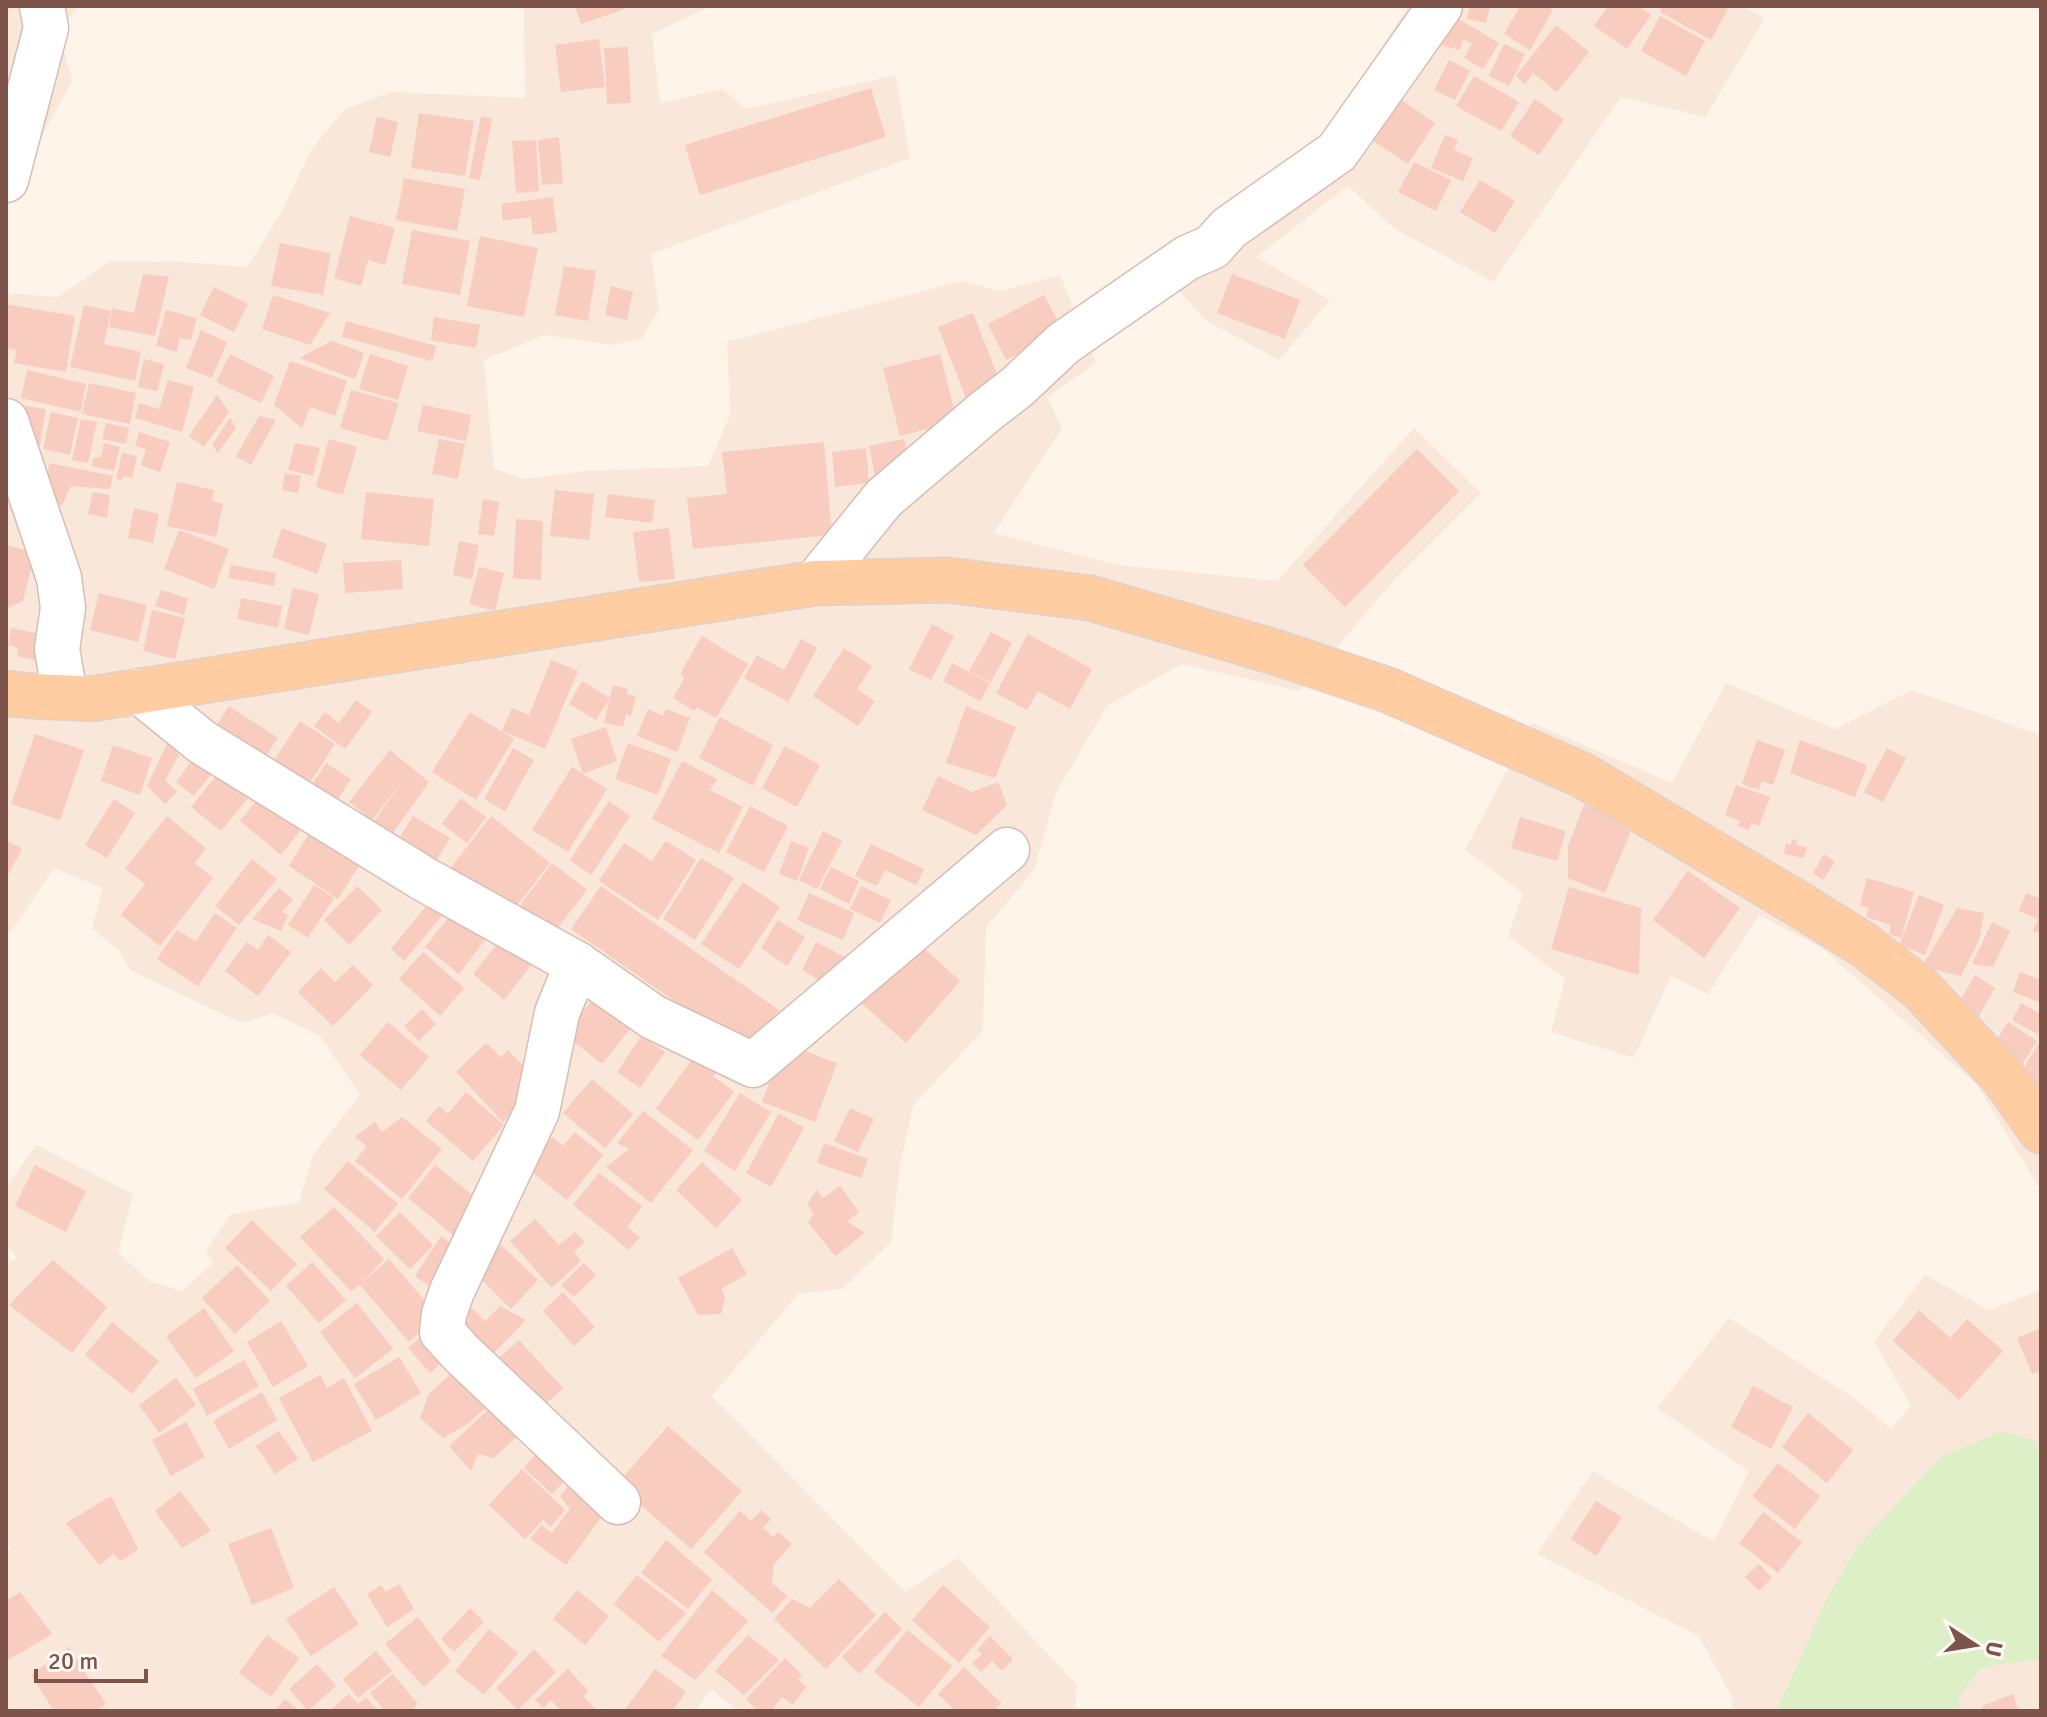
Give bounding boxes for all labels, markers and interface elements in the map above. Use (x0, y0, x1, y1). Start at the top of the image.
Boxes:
north arrow (1935, 1605, 2015, 1685)
scale bar (36, 1633, 146, 1683)
text: U (1979, 1639, 2009, 1659)
text: 20 m (48, 1646, 98, 1676)

